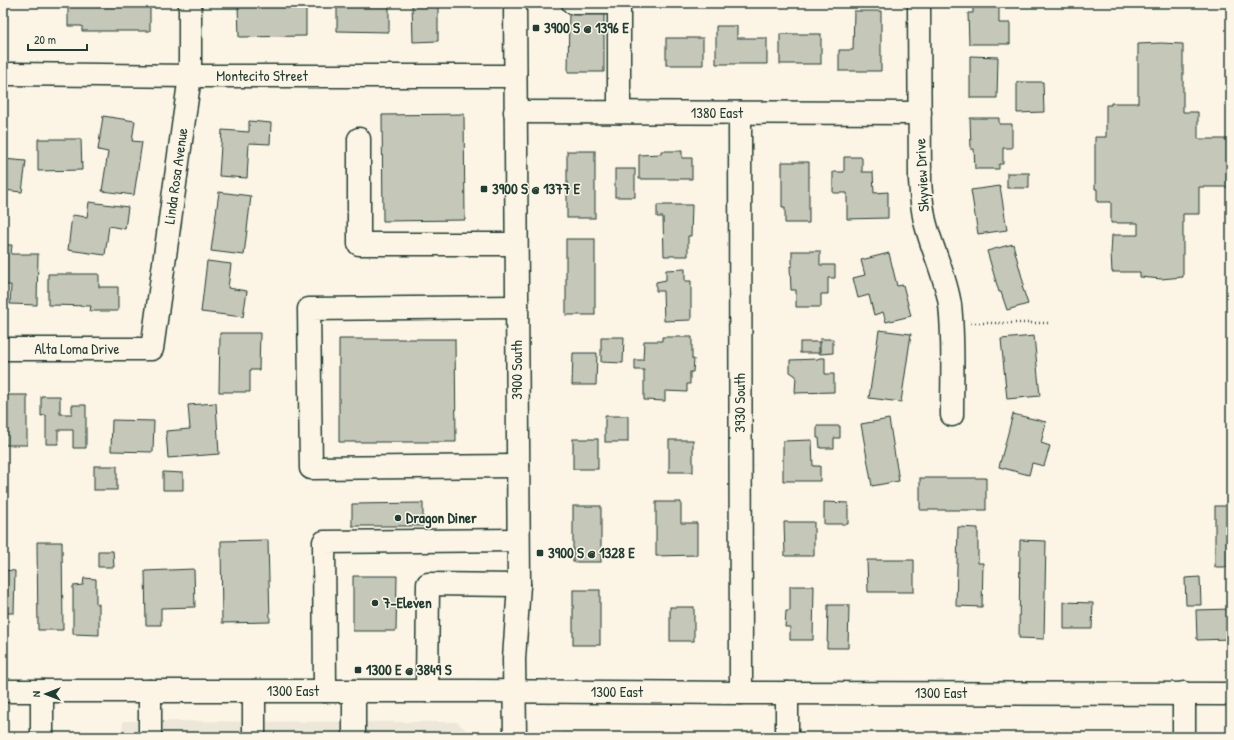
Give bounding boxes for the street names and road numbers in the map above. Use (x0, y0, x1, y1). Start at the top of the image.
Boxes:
street label: Montecito Street (216, 65, 309, 86)
street label: 1380 East (691, 102, 744, 123)
street label: Linda Rosa Avenue (158, 126, 193, 225)
street label: Skyview Drive (909, 138, 934, 212)
street label: Alta Loma Drive (34, 338, 120, 359)
street label: 3900 South (506, 340, 527, 400)
street label: 3930 South (729, 373, 750, 433)
street label: 1300 East (267, 680, 320, 701)
street label: 1300 East (591, 681, 644, 702)
street label: 1300 East (915, 682, 968, 703)

